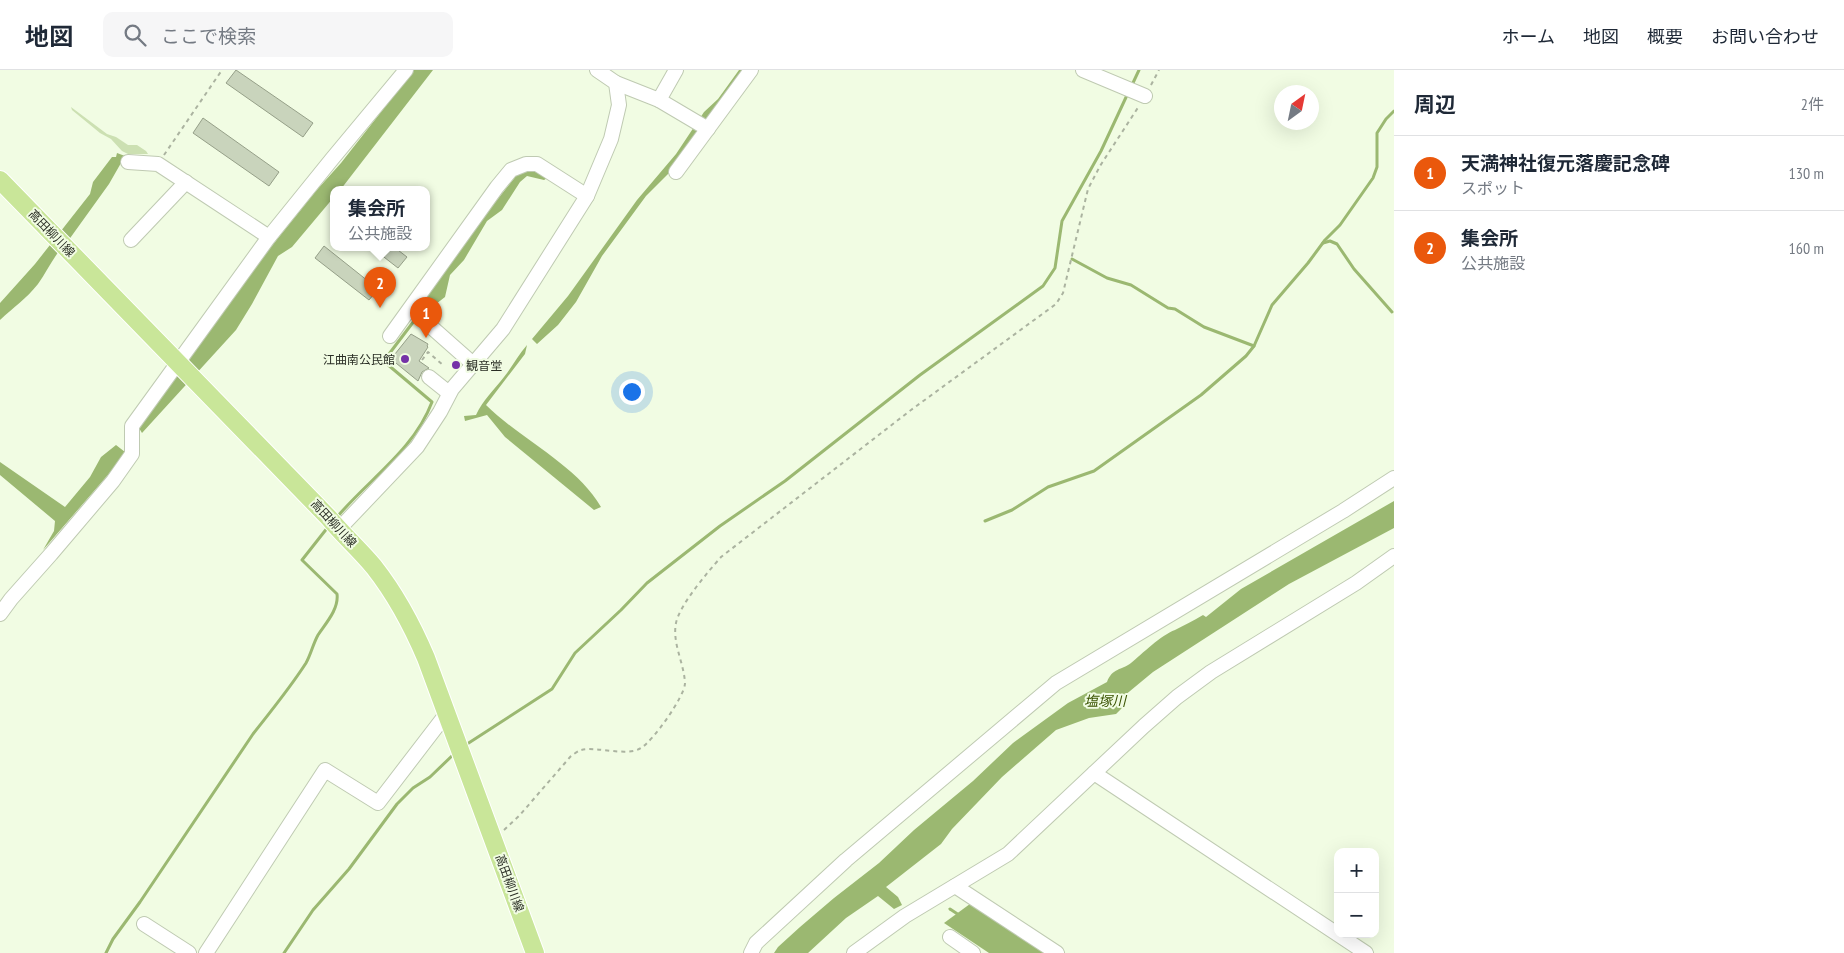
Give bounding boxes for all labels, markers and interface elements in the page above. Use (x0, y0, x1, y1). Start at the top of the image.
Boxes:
search box (103, 12, 453, 57)
text: 地図 (25, 21, 73, 52)
icon: search (121, 21, 149, 49)
text: ここで検索 (161, 24, 256, 48)
text: ホーム (1502, 25, 1555, 48)
text: 地図 (1583, 25, 1619, 48)
text: 概要 (1647, 25, 1683, 48)
text: お問い合わせ (1711, 25, 1819, 48)
north arrow (1274, 85, 1319, 130)
text: 周辺 (1414, 91, 1456, 118)
text: 2件 (1801, 94, 1824, 114)
text: 天満神社復元落慶記念碑 (1461, 151, 1670, 175)
text: 1 (1426, 163, 1434, 183)
text: 130 m (1789, 163, 1824, 183)
text: スポット (1461, 178, 1525, 198)
popup (330, 186, 430, 251)
text: 集会所 (348, 196, 405, 220)
street label: 高田柳川線 (26, 206, 78, 260)
text: 公共施設 (348, 223, 412, 243)
text: 集会所 (1461, 226, 1518, 250)
text: 2 (1426, 238, 1434, 258)
text: 160 m (1789, 238, 1824, 258)
text: 公共施設 (1461, 253, 1525, 273)
pin: 2 (364, 267, 396, 308)
pin: 1 (410, 297, 442, 338)
place label: 江曲南公民館 (323, 352, 395, 367)
marker: 江曲南公民館 (399, 353, 411, 365)
place label: 観音堂 (466, 358, 502, 373)
marker: 観音堂 (450, 359, 462, 371)
your location (619, 379, 645, 405)
street label: 高田柳川線 (308, 496, 360, 550)
water label: 塩塚川 (1084, 692, 1128, 710)
map controls (1334, 848, 1379, 938)
button: + (1334, 848, 1379, 893)
street label: 高田柳川線 (493, 852, 527, 914)
button: − (1334, 893, 1379, 938)

